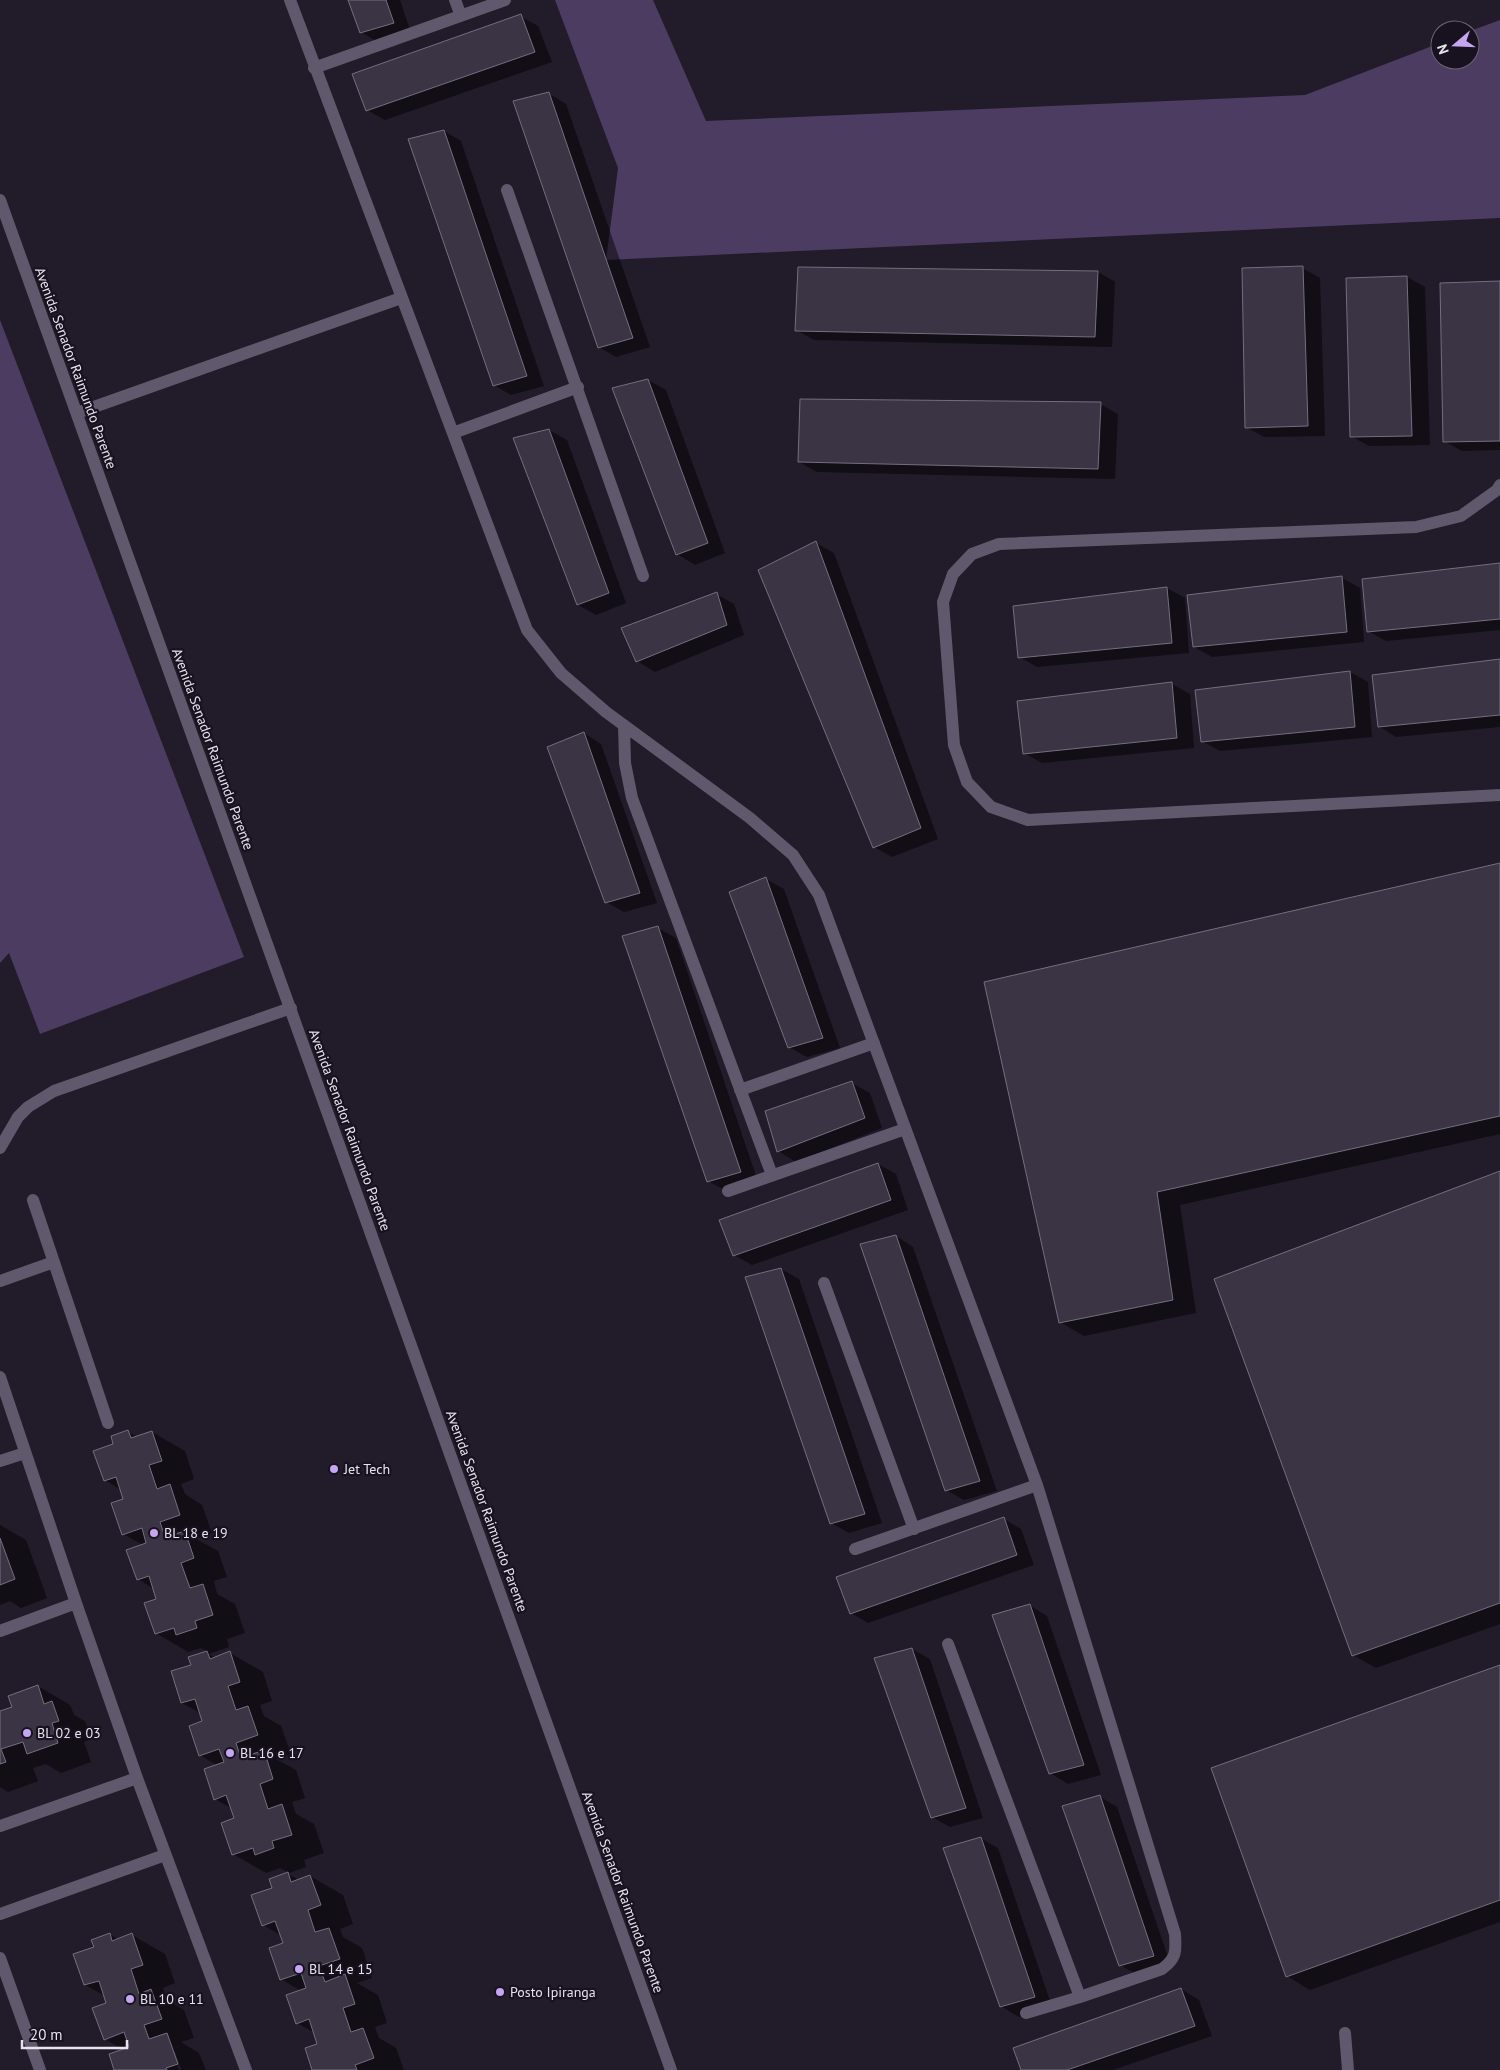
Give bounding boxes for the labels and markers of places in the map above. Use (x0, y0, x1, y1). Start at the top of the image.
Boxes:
place label: Jet Tech (343, 1460, 390, 1478)
marker: Jet Tech (328, 1463, 340, 1475)
place label: BL 18 e 19 (164, 1524, 228, 1542)
marker: BL 18 e 19 (148, 1527, 160, 1539)
place label: BL 02 e 03 (37, 1724, 101, 1742)
marker: BL 02 e 03 (21, 1727, 33, 1739)
place label: BL 16 e 17 (240, 1744, 304, 1762)
marker: BL 16 e 17 (224, 1747, 236, 1759)
place label: BL 14 e 15 (309, 1960, 373, 1978)
marker: BL 14 e 15 (293, 1963, 305, 1975)
place label: Posto Ipiranga (510, 1983, 596, 2001)
marker: Posto Ipiranga (494, 1986, 506, 1998)
place label: BL 10 e 11 (140, 1990, 204, 2008)
marker: BL 10 e 11 (124, 1993, 136, 2005)

